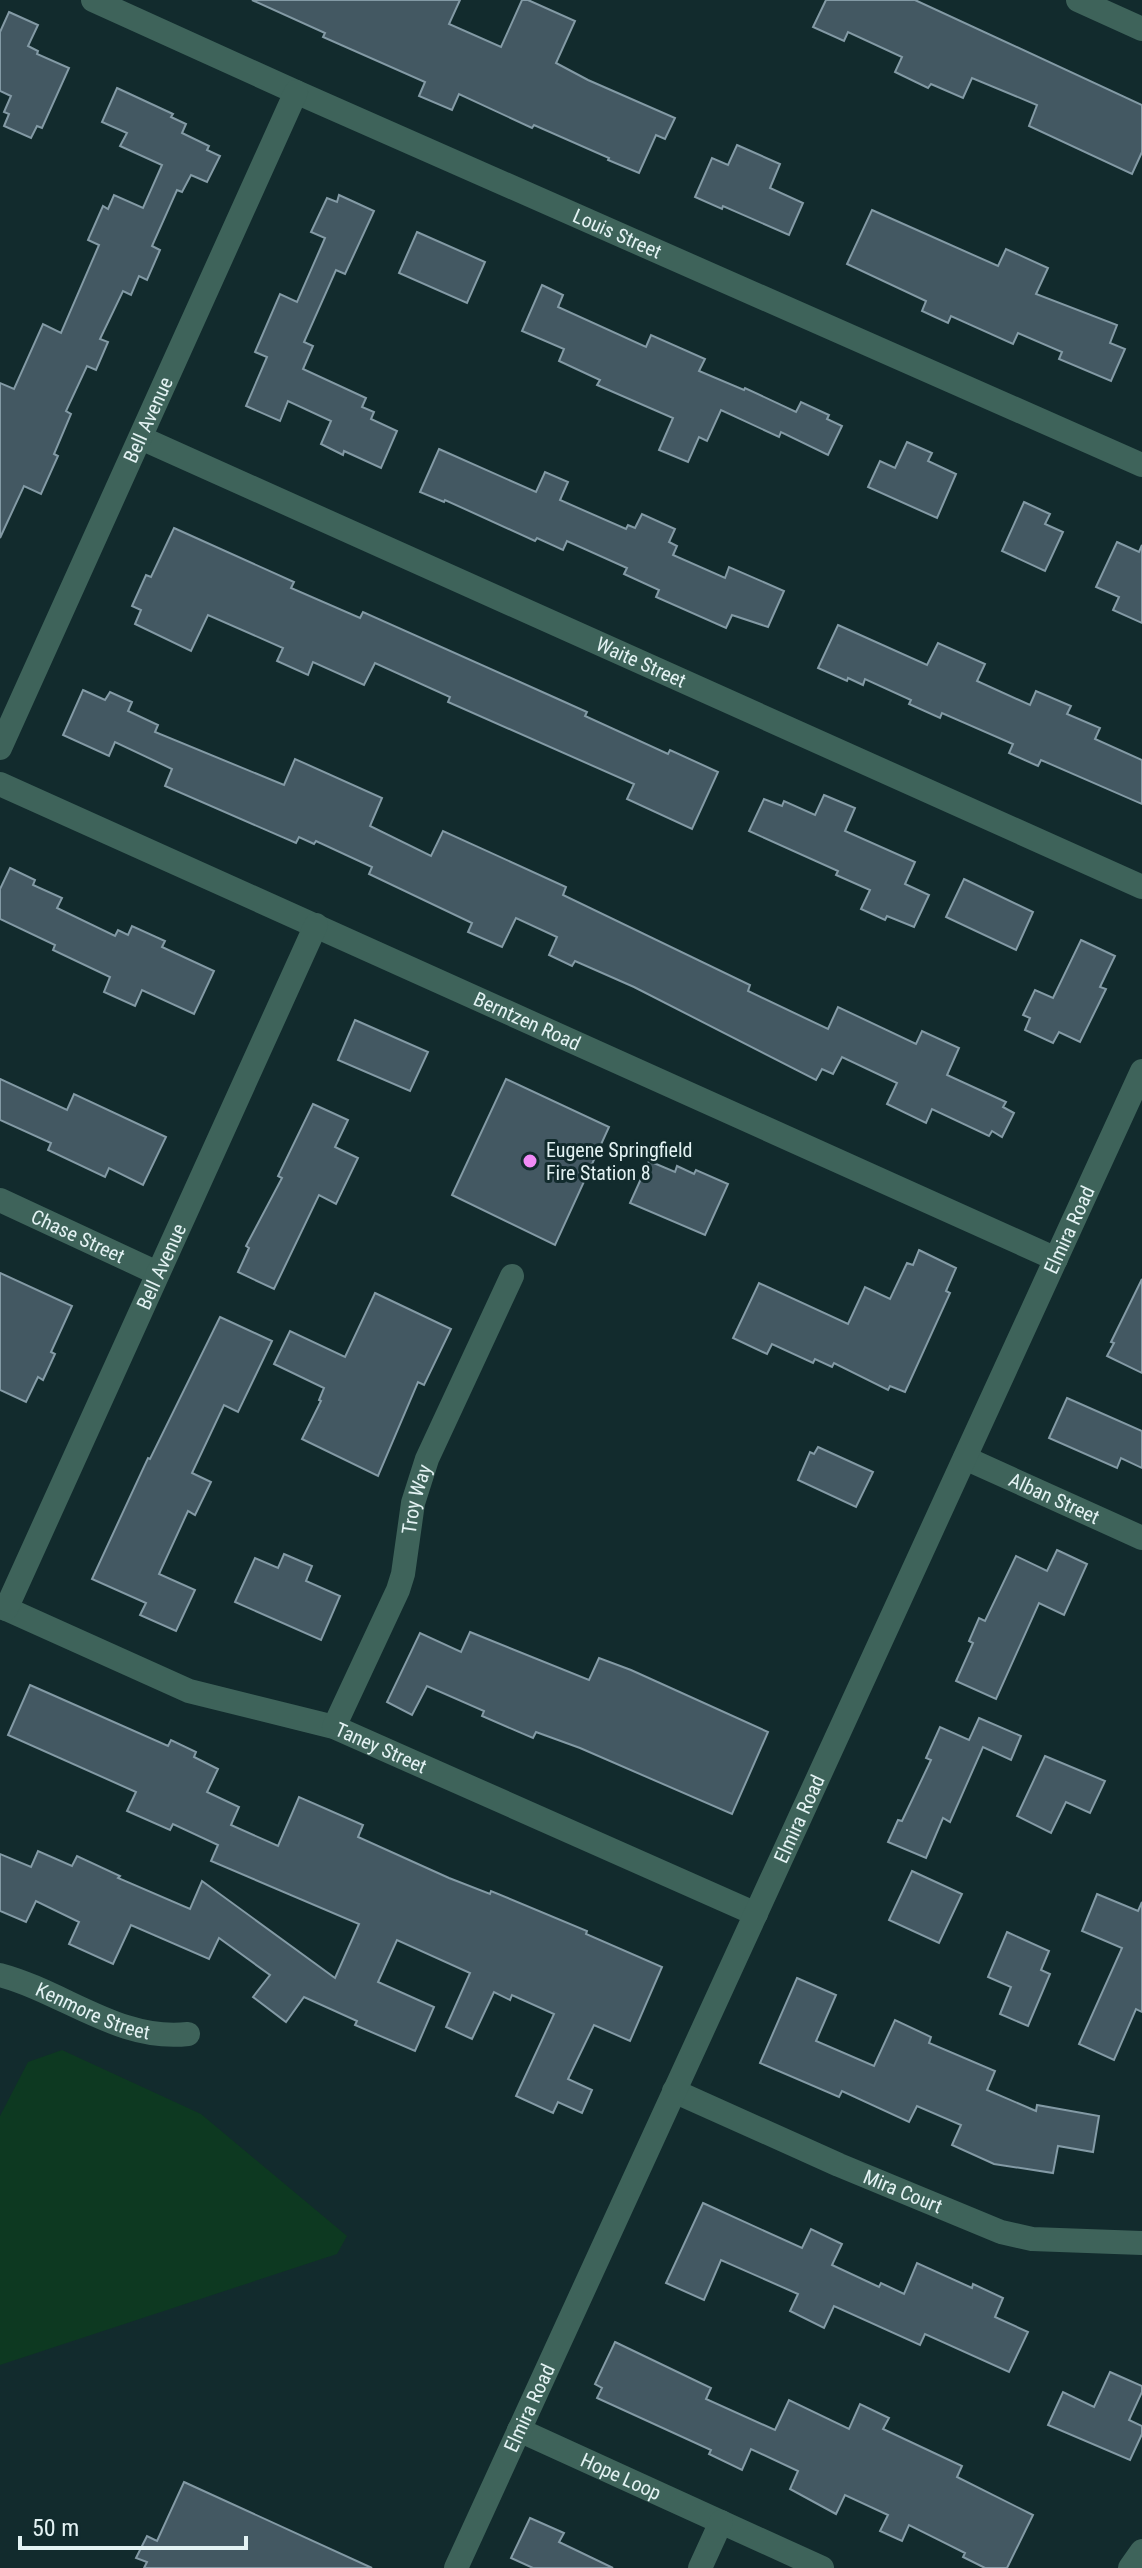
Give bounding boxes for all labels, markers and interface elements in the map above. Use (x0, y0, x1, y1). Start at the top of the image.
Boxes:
street label: Louis Street (569, 204, 665, 264)
street label: Bell Avenue (118, 373, 178, 467)
street label: Waite Street (592, 632, 690, 693)
street label: Berntzen Road (470, 987, 584, 1056)
place label: Eugene Springfield Fire Station 8 (546, 1138, 693, 1185)
marker: Eugene Springfield Fire Station 8 (521, 1152, 539, 1170)
street label: Elmira Road (1039, 1182, 1100, 1278)
street label: Chase Street (27, 1204, 129, 1268)
street label: Bell Avenue (131, 1220, 191, 1313)
street label: Troy Way (397, 1461, 437, 1536)
street label: Alban Street (1005, 1467, 1103, 1529)
street label: Taney Street (331, 1717, 431, 1779)
street label: Elmira Road (769, 1771, 830, 1867)
street label: Kenmore Street (32, 1977, 152, 2045)
street label: Mira Court (860, 2164, 946, 2218)
street label: Elmira Road (499, 2360, 560, 2456)
street label: Hope Loop (577, 2448, 665, 2505)
scale bar (20, 2500, 246, 2550)
text: 50 m (32, 2514, 79, 2542)

